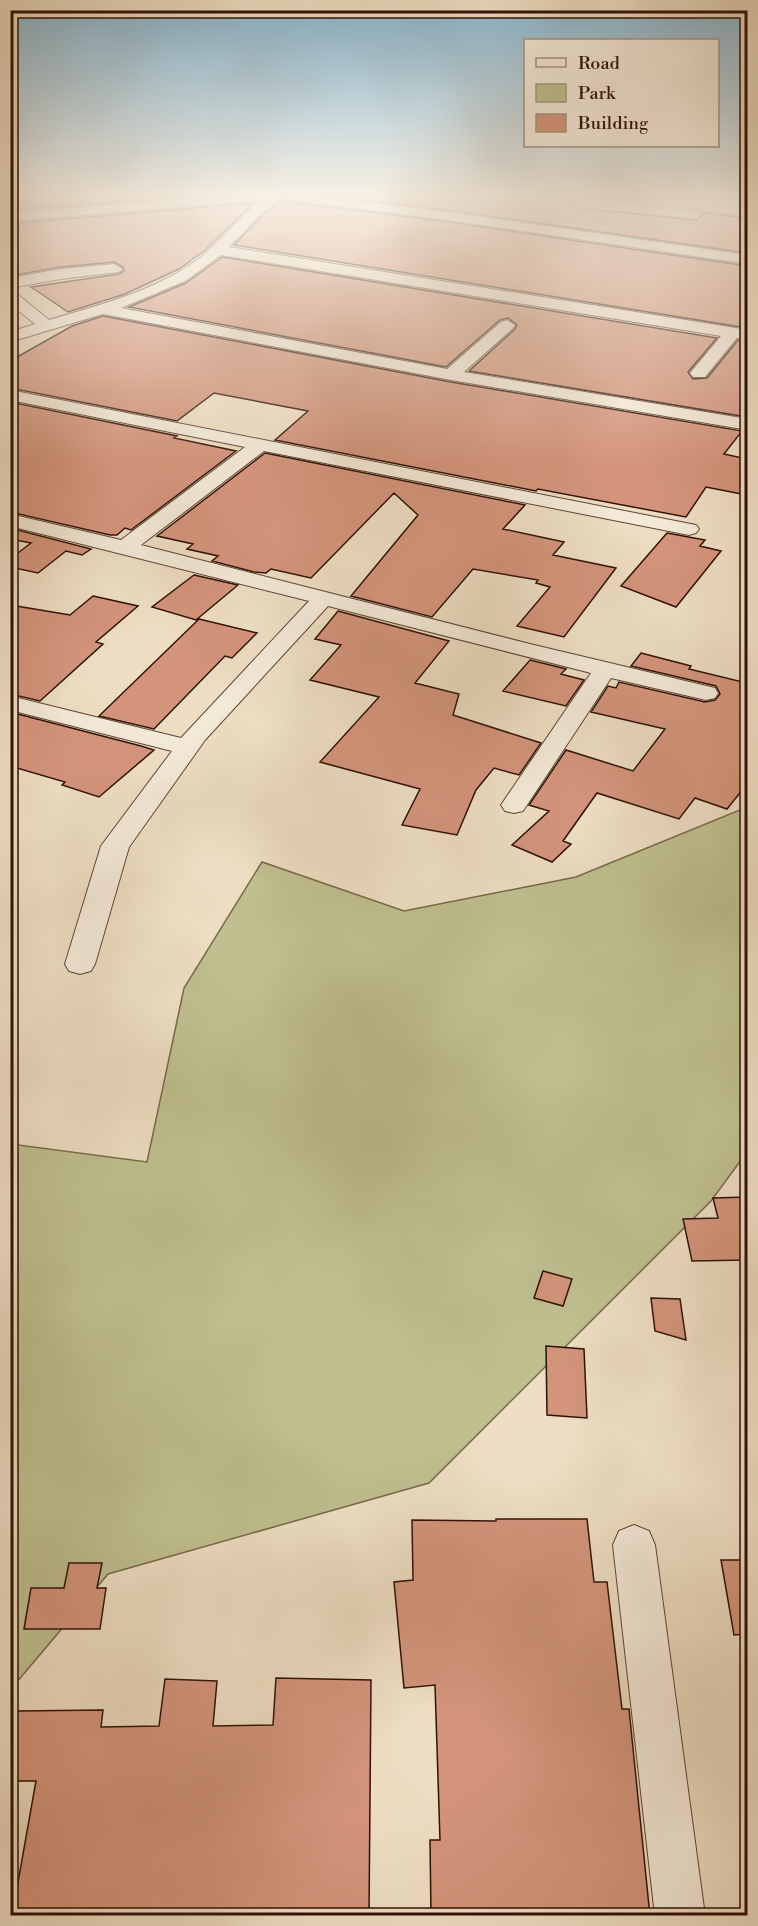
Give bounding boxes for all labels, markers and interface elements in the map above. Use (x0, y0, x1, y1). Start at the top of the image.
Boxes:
legend (524, 39, 719, 147)
text: Road (578, 52, 621, 75)
text: Park (578, 82, 617, 105)
text: Building (577, 112, 649, 135)

